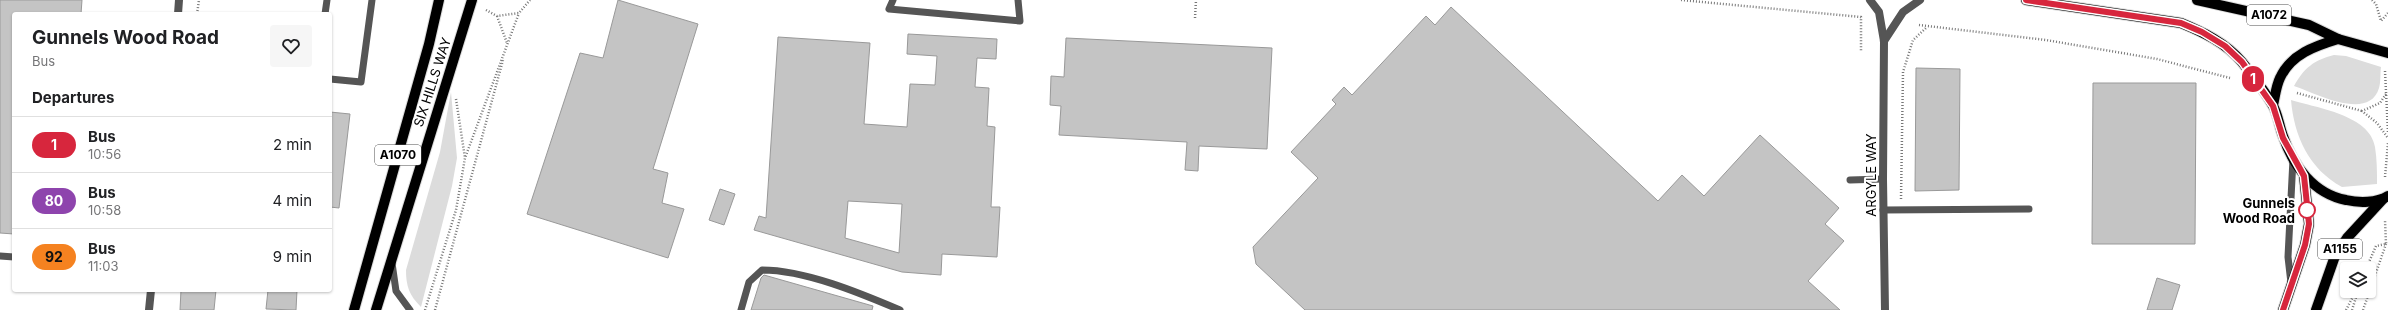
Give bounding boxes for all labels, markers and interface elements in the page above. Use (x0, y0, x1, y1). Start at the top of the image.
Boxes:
road number: A1072 (2247, 5, 2291, 25)
button: heart (270, 25, 312, 67)
text: Gunnels Wood Road (32, 26, 219, 49)
street label: SIX HILLS WAY (410, 35, 454, 129)
text: Bus (32, 53, 55, 69)
line badge: 1 (2240, 66, 2266, 92)
text: 1 (2250, 70, 2256, 87)
text: Departures (32, 88, 114, 107)
text: Bus (88, 127, 116, 146)
street label: ARGYLE WAY (1863, 133, 1879, 217)
text: 2 min (273, 135, 312, 154)
text: 1 (51, 136, 57, 153)
road number: A1070 (375, 145, 421, 165)
text: 10:56 (88, 146, 121, 162)
text: Bus (88, 183, 116, 202)
text: 4 min (272, 191, 312, 210)
text: 80 (45, 192, 63, 209)
place label: Gunnels Wood Road (2223, 195, 2295, 226)
marker: Gunnels Wood Road (2298, 201, 2316, 219)
text: 10:58 (88, 202, 121, 218)
text: Bus (88, 239, 116, 258)
road number: A1155 (2318, 239, 2362, 259)
text: 9 min (273, 247, 312, 266)
text: 92 (45, 248, 63, 265)
text: 11:03 (88, 258, 119, 274)
map controls (2340, 262, 2376, 298)
button: layers (2340, 262, 2376, 298)

